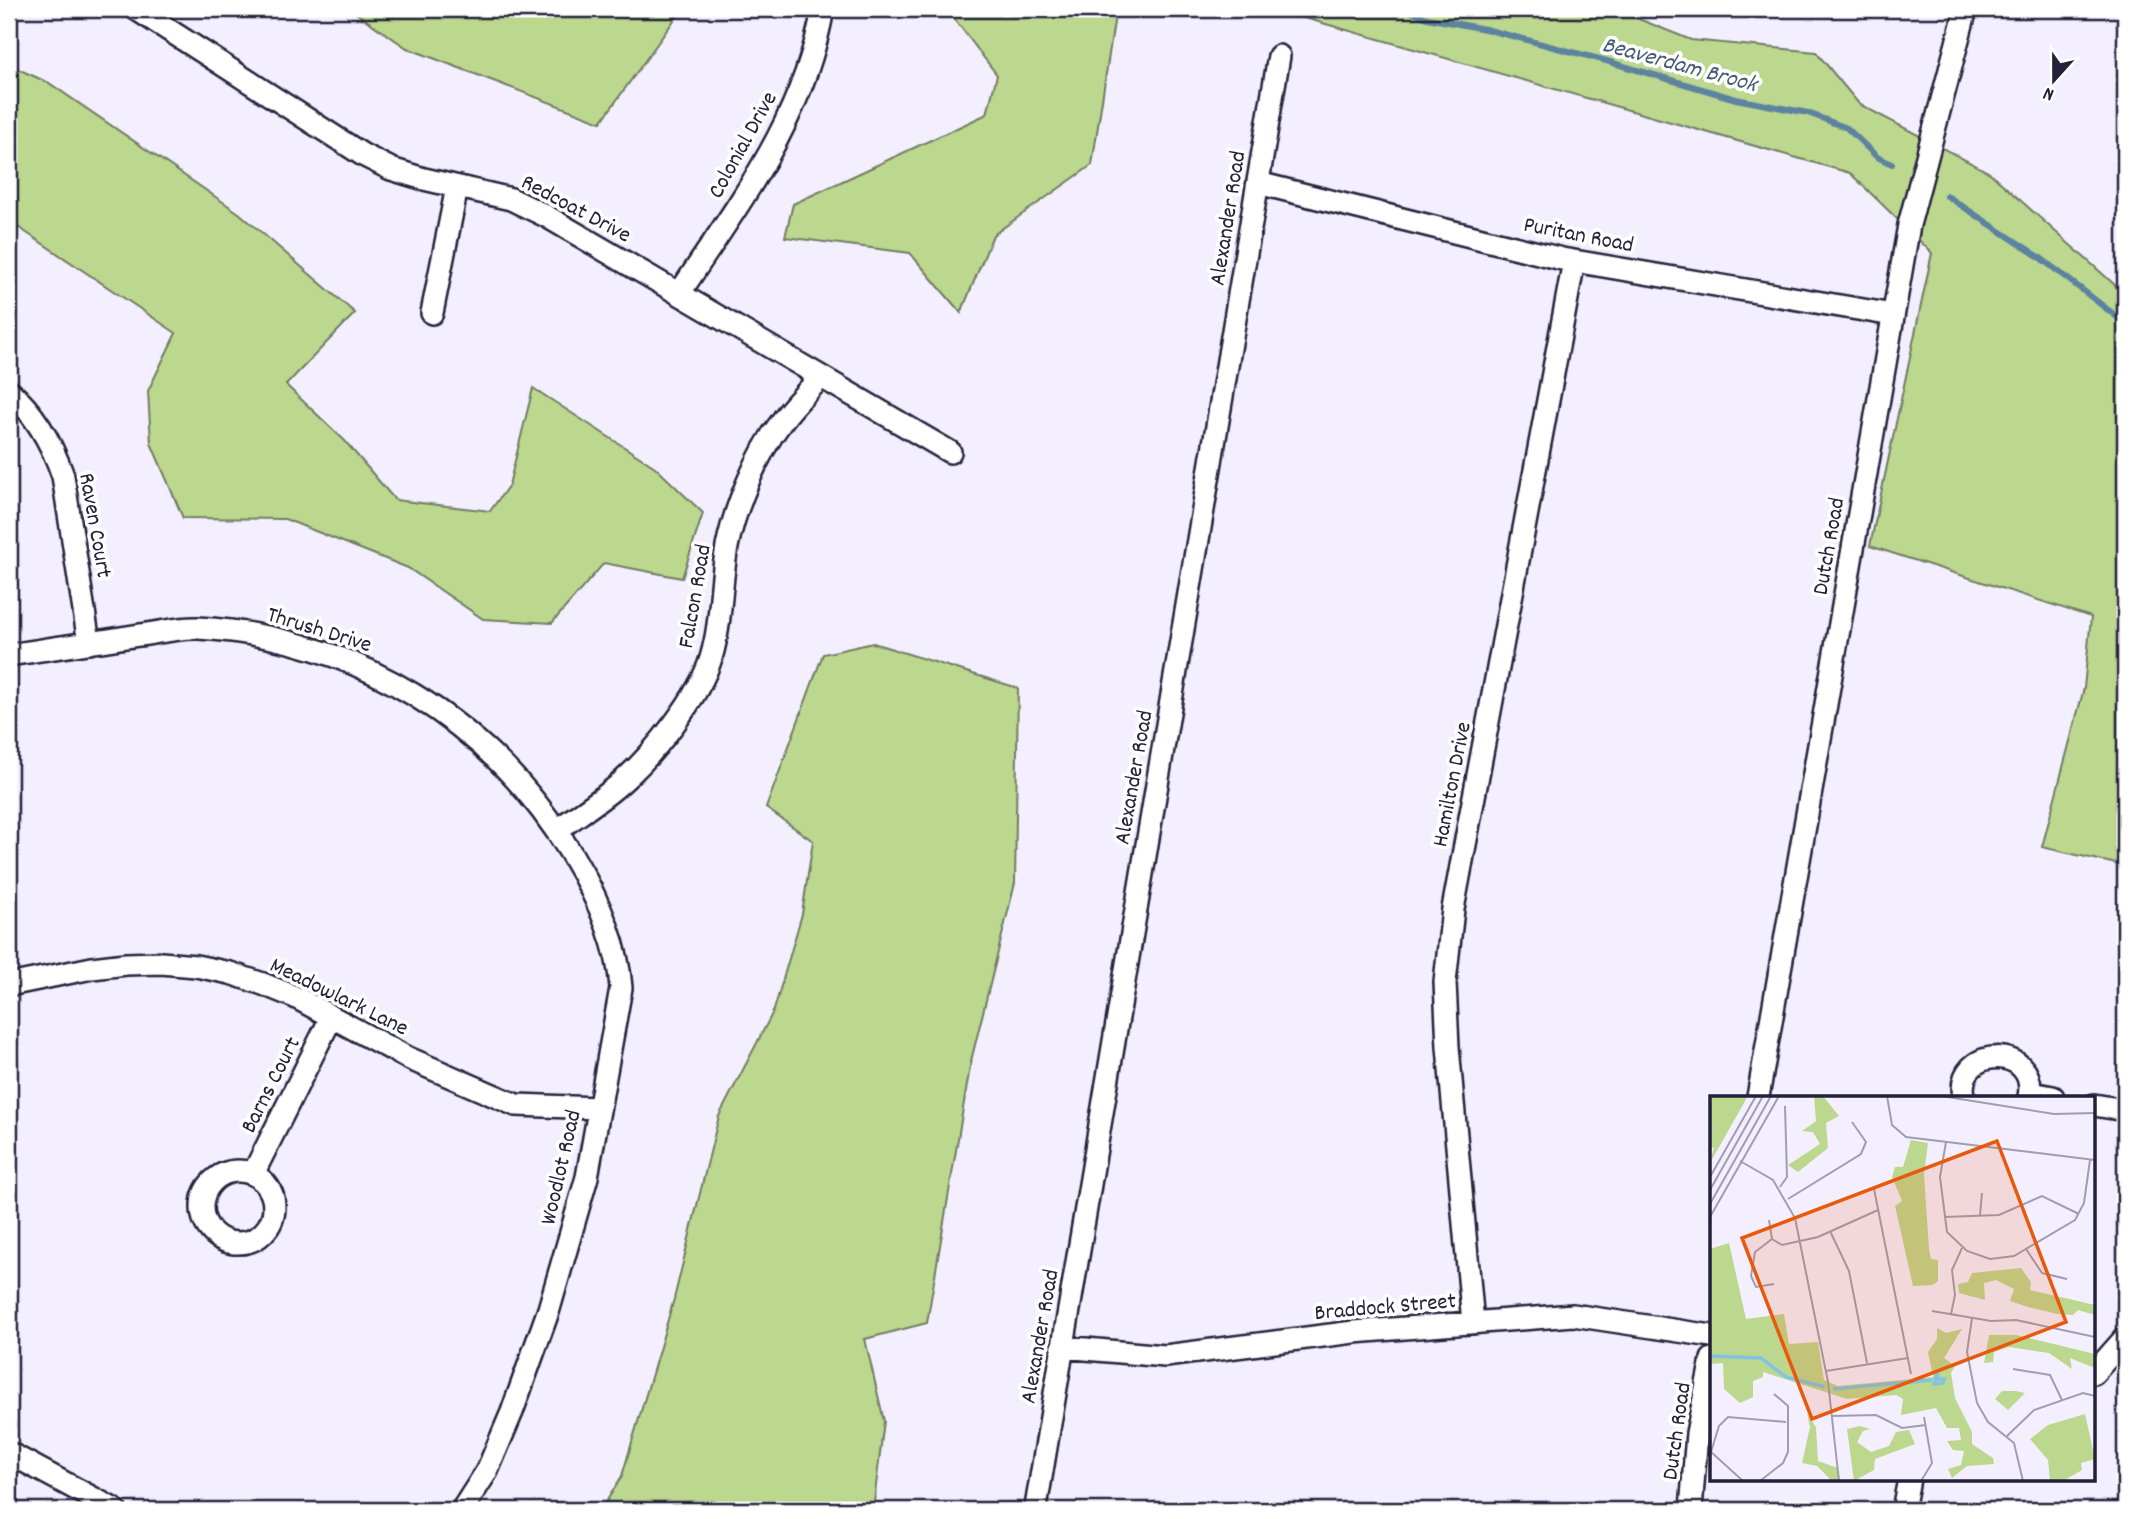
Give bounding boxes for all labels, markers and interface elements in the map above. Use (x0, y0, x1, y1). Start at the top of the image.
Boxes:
water label: Beaverdam Brook (1598, 29, 1762, 103)
north arrow (2018, 46, 2088, 116)
text: N (2040, 78, 2058, 107)
street label: Colonial Drive (701, 86, 787, 205)
street label: Alexander Road (1203, 149, 1256, 288)
street label: Redcoat Drive (514, 167, 636, 253)
street label: Puritan Road (1521, 210, 1636, 263)
street label: Raven Court (68, 470, 119, 581)
street label: Dutch Road (1806, 495, 1855, 598)
street label: Falcon Road (671, 542, 722, 651)
street label: Thrush Drive (263, 600, 375, 663)
street label: Alexander Road (1107, 708, 1163, 847)
street label: Hamilton Drive (1425, 719, 1482, 850)
street label: Meadowlark Lane (264, 950, 413, 1046)
street label: Barns Court (234, 1032, 311, 1140)
inset map (1710, 1096, 2096, 1480)
street label: Woodlot Road (533, 1107, 592, 1228)
street label: Alexander Road (1013, 1267, 1069, 1406)
street label: Braddock Street (1313, 1286, 1457, 1331)
street label: Dutch Road (1655, 1381, 1702, 1482)

